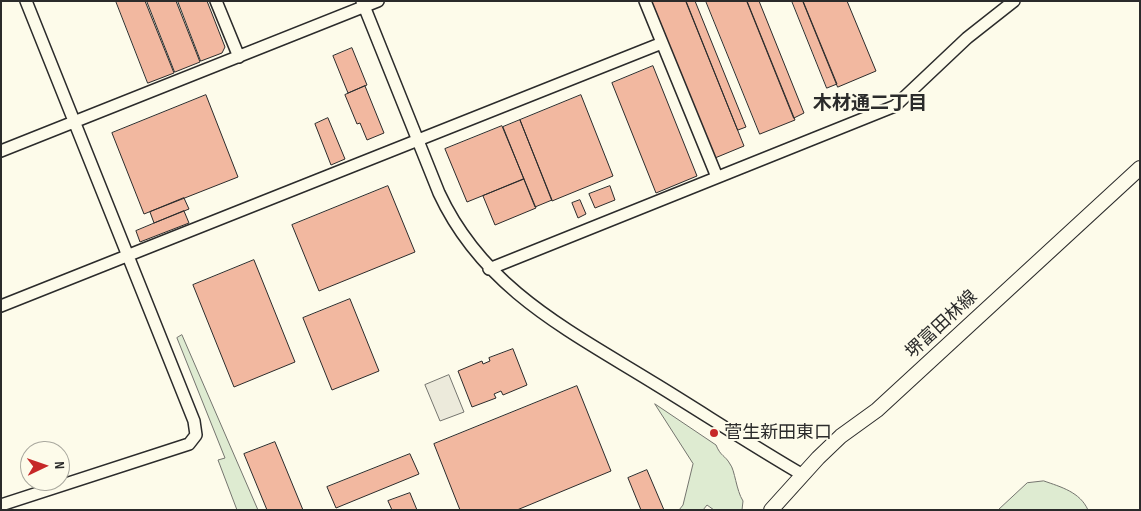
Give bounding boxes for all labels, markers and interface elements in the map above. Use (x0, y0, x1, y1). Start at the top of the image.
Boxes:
district label: 木材通二丁目 (813, 93, 927, 115)
street label: 堺富田林線 (902, 286, 982, 364)
place label: 菅生新田東口 (724, 422, 832, 444)
marker: 菅生新田東口 (708, 427, 720, 439)
north arrow (20, 441, 70, 491)
text: N (51, 461, 68, 469)

